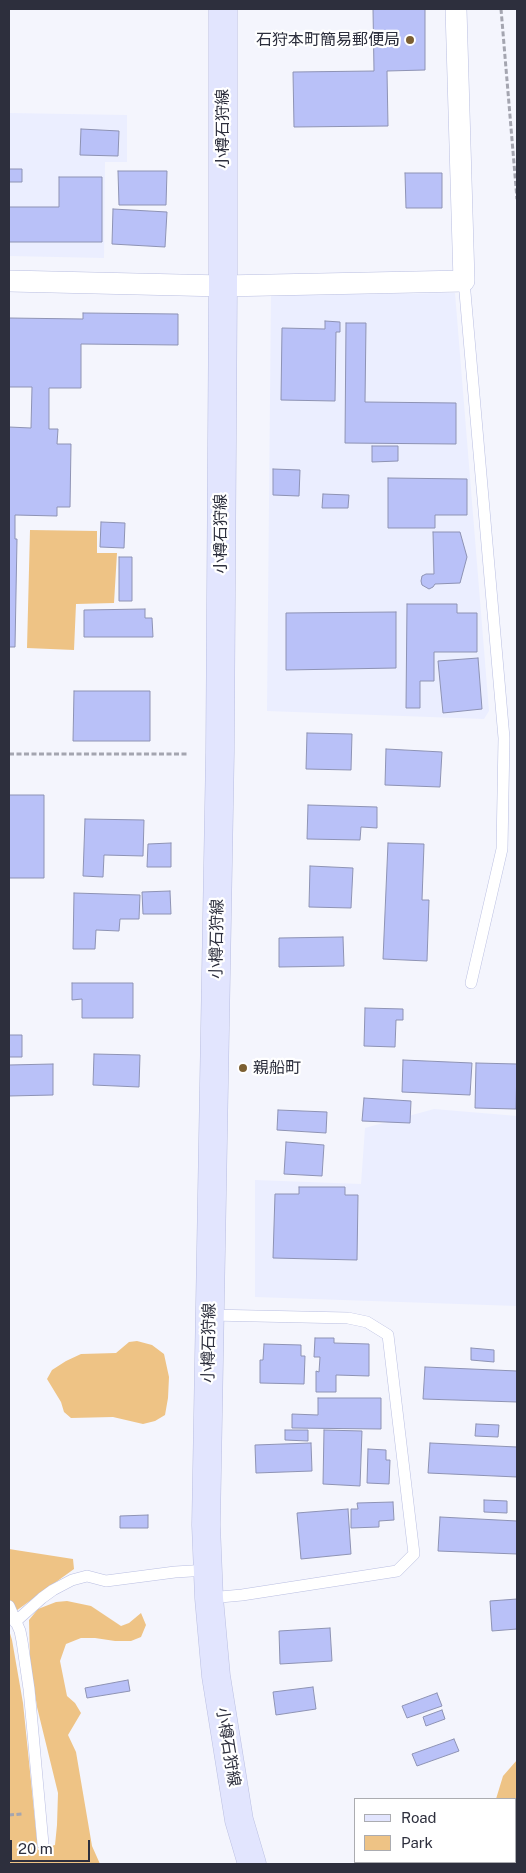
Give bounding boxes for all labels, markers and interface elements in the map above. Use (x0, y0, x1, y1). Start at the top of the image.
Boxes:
place label: 石狩本町簡易郵便局 (256, 30, 400, 50)
marker: 石狩本町簡易郵便局 (404, 34, 416, 46)
street label: 小樽石狩線 (213, 89, 233, 169)
street label: 小樽石狩線 (211, 494, 231, 574)
street label: 小樽石狩線 (207, 899, 227, 979)
place label: 親船町 (253, 1058, 301, 1078)
marker: 親船町 (237, 1062, 249, 1074)
street label: 小樽石狩線 (199, 1303, 219, 1383)
street label: 小樽石狩線 (212, 1706, 244, 1788)
legend (354, 1798, 516, 1863)
text: Road (401, 1809, 437, 1826)
scale bar (12, 1830, 92, 1862)
text: Park (401, 1834, 433, 1851)
text: 20 m (18, 1840, 53, 1857)

